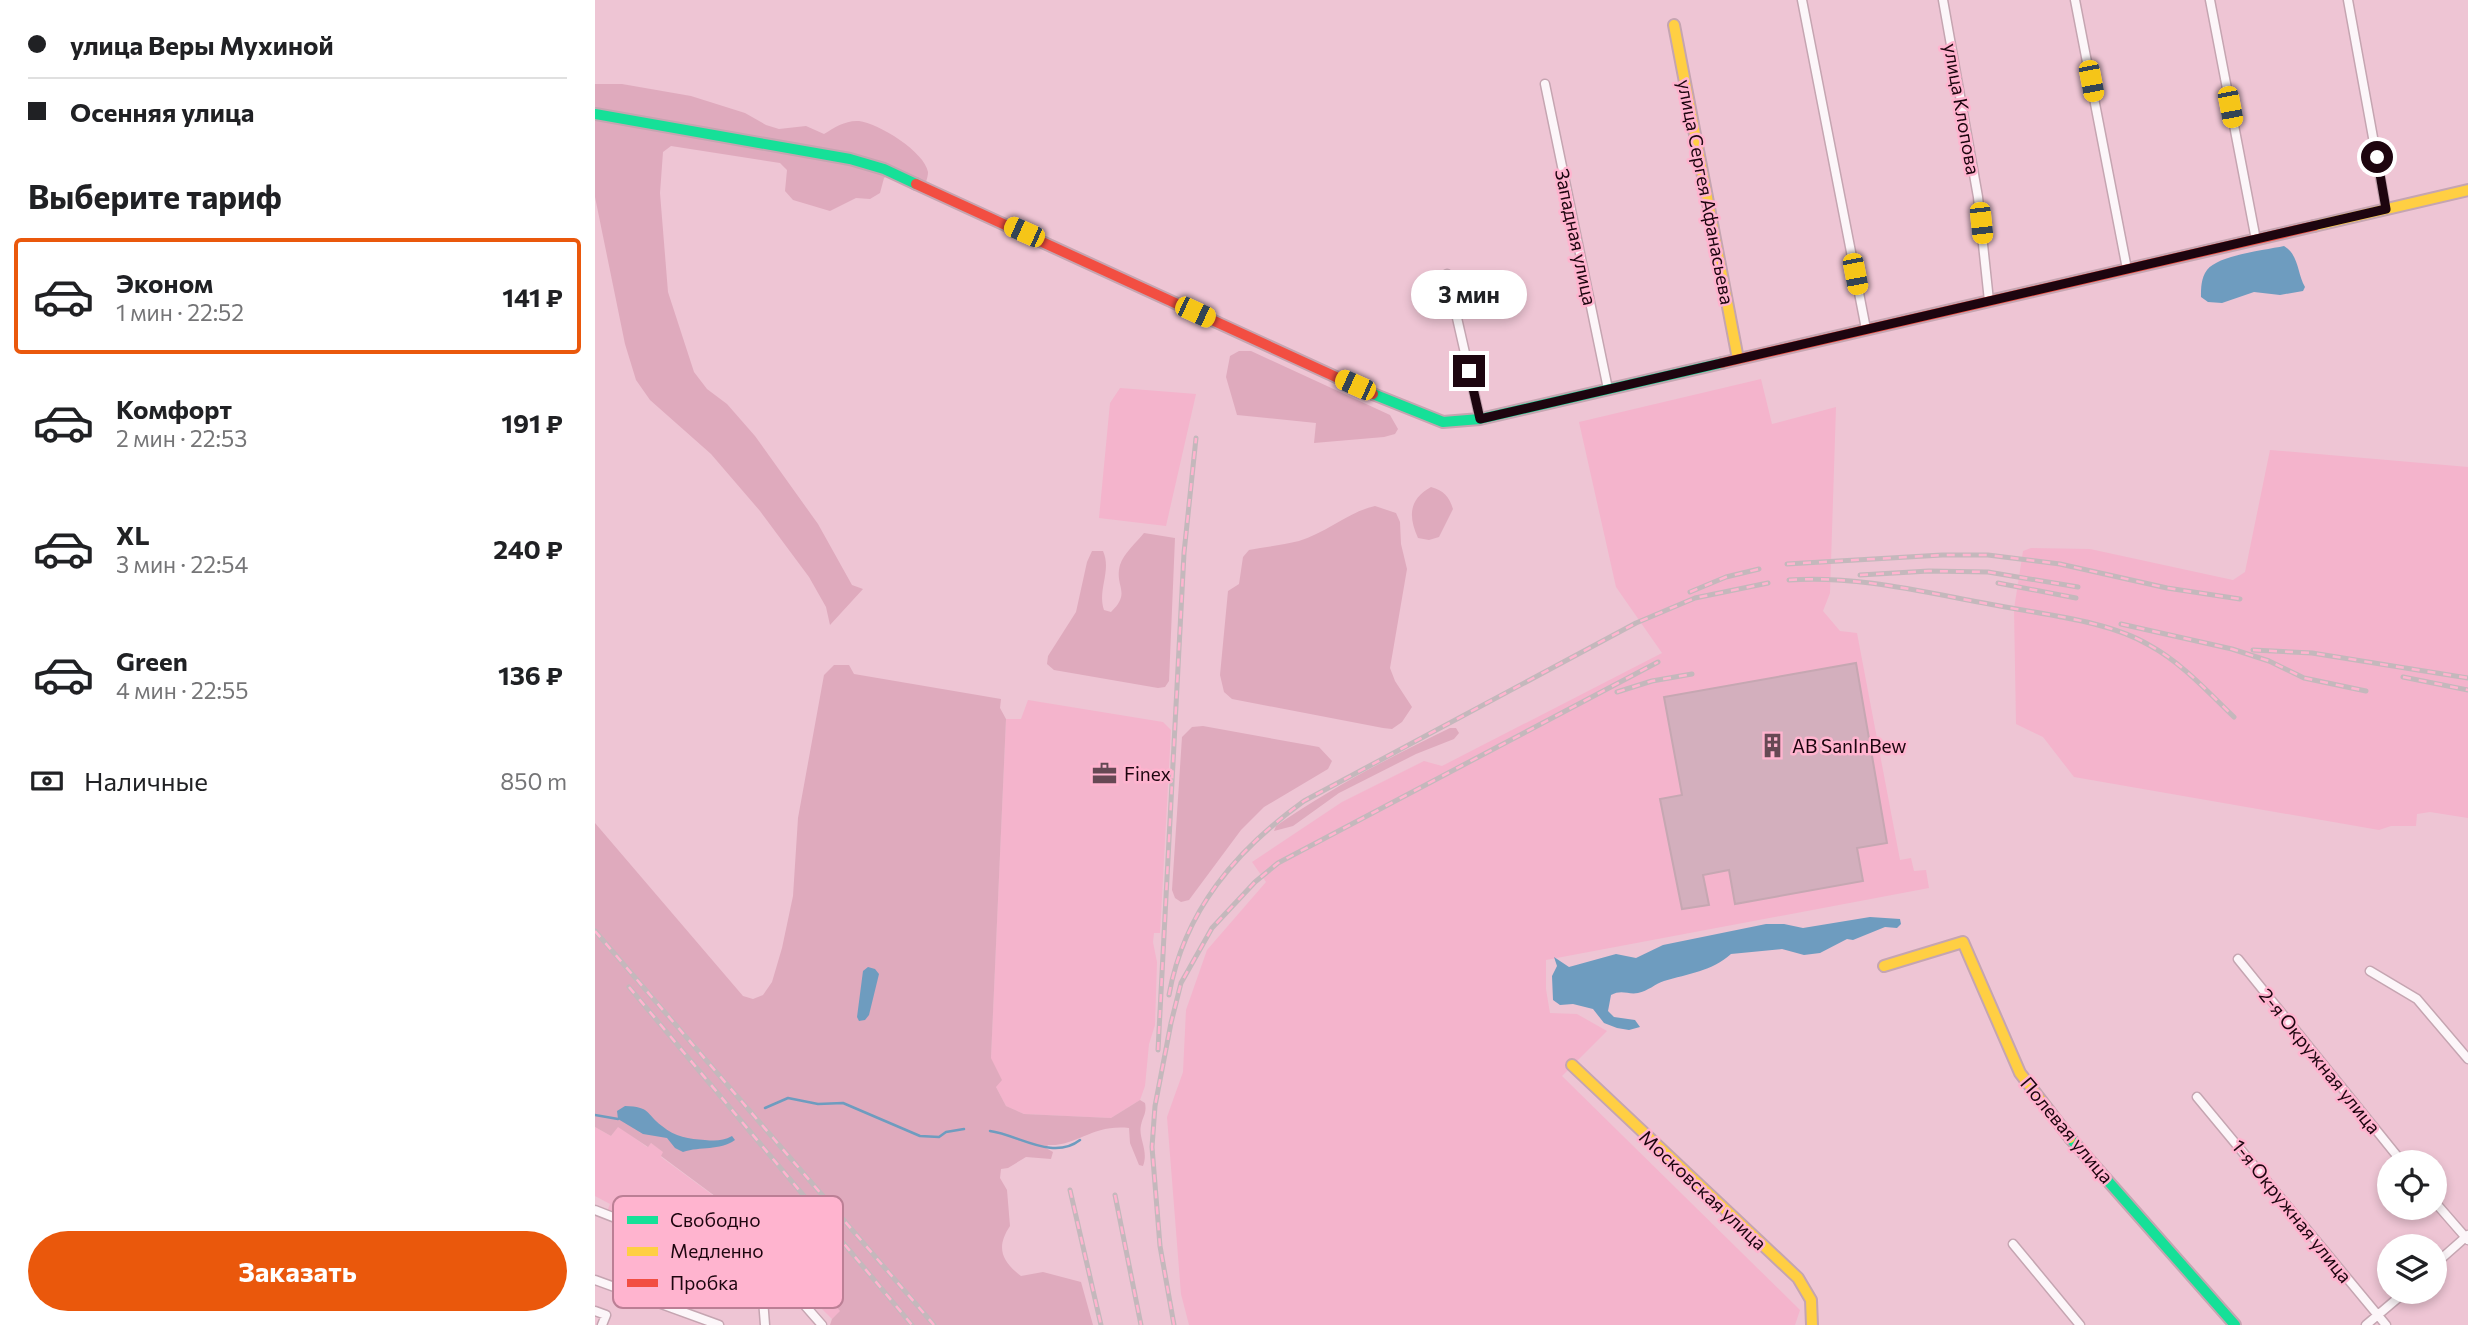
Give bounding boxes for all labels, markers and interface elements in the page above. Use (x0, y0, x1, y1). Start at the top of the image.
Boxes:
text: улица Веры Мухиной (70, 29, 334, 60)
street label: улица Клопова (1940, 42, 1985, 176)
car (2077, 58, 2106, 104)
street label: улица Сергея Афанасьева (1673, 77, 1740, 306)
car (2216, 84, 2245, 130)
text: Осенняя улица (70, 96, 254, 127)
route start (2361, 141, 2393, 173)
street label: Западная улица (1551, 167, 1602, 307)
text: Выберите тариф (28, 176, 282, 216)
car (1969, 201, 1994, 245)
car (1001, 214, 1048, 250)
car (1841, 251, 1870, 297)
icon: car (32, 265, 95, 328)
text: Эконом (116, 267, 213, 298)
callout: 3 мин (1411, 270, 1527, 318)
text: 3 мин (1438, 280, 1500, 308)
text: 141 ₽ (502, 281, 563, 312)
car (1172, 294, 1219, 330)
text: 1 мин · 22:52 (116, 298, 244, 326)
route end (1453, 355, 1485, 387)
car (1332, 367, 1379, 403)
icon: car (32, 391, 95, 454)
text: Комфорт (116, 393, 232, 424)
text: 191 ₽ (501, 407, 563, 438)
text: 2 мин · 22:53 (116, 424, 247, 452)
icon: car (32, 517, 95, 580)
text: XL (116, 519, 150, 550)
text: 240 ₽ (493, 533, 563, 564)
text: 3 мин · 22:54 (116, 550, 248, 578)
icon: car (32, 643, 95, 706)
text: Green (116, 645, 188, 676)
text: 136 ₽ (498, 659, 563, 690)
text: 4 мин · 22:55 (116, 676, 248, 704)
building icon: AB SanInBew (1758, 732, 1786, 760)
place label: AB SanInBew (1792, 734, 1906, 757)
office icon: Finex (1090, 760, 1118, 788)
icon: cash (28, 762, 66, 800)
place label: Finex (1124, 762, 1171, 785)
text: Наличные (84, 765, 208, 796)
text: 850 m (500, 767, 567, 795)
street label: 2-я Окружная улица (2255, 984, 2386, 1138)
street label: Полевая улица (2016, 1072, 2119, 1188)
street label: Московская улица (1635, 1125, 1772, 1254)
street label: 1-я Окружная улица (2228, 1134, 2357, 1287)
map controls (2377, 1150, 2447, 1304)
button: locate (2377, 1150, 2447, 1220)
legend (613, 1196, 843, 1308)
text: Свободно (670, 1208, 760, 1231)
button: Заказать (28, 1231, 567, 1311)
button: layers (2377, 1234, 2447, 1304)
text: Медленно (670, 1239, 764, 1262)
text: Пробка (670, 1271, 738, 1294)

